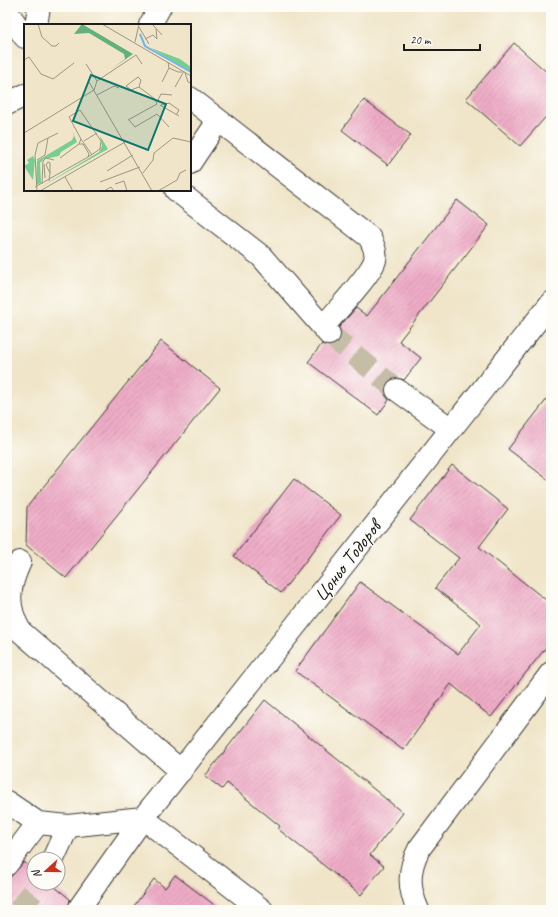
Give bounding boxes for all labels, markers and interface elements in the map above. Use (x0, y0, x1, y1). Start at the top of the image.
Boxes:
inset map (24, 24, 191, 191)
scale bar (404, 26, 480, 52)
text: 20 m (410, 32, 432, 48)
street label: Цоньо Тодоров (308, 513, 388, 606)
north arrow (26, 851, 66, 891)
text: N (28, 867, 44, 880)

